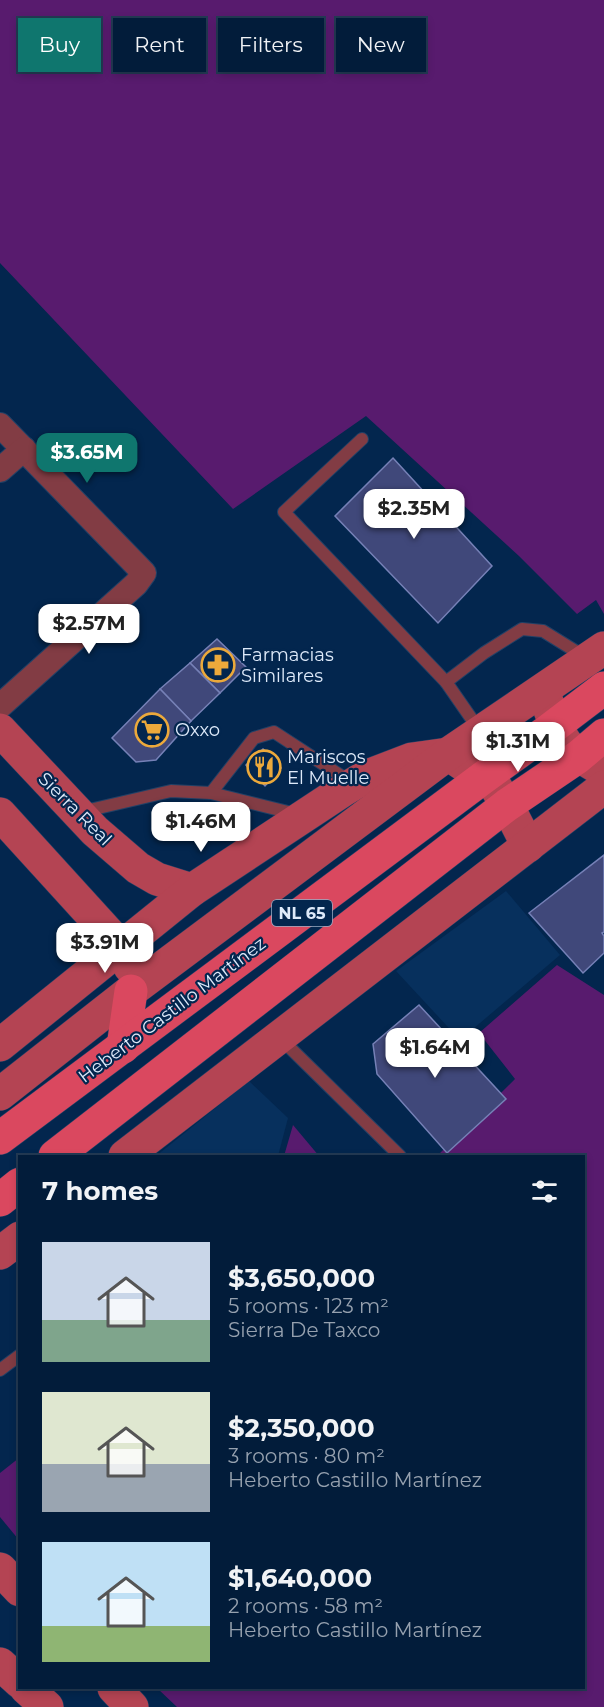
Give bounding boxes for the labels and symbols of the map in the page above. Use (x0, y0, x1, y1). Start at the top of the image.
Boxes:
pin: $3.65M (38, 433, 136, 484)
pin: $2.35M (365, 489, 463, 540)
pin: $2.57M (40, 604, 138, 655)
place label: Farmacias Similares (241, 644, 334, 687)
pharmacy icon: Farmacias Similares (200, 647, 236, 683)
supermarket icon: Oxxo (134, 712, 170, 748)
place label: Oxxo (175, 719, 220, 741)
pin: $1.31M (469, 722, 567, 773)
place label: Mariscos El Muelle (287, 746, 369, 789)
restaurant icon: Mariscos El Muelle (246, 749, 282, 785)
street label: Sierra Real (34, 768, 116, 850)
pin: $1.46M (152, 802, 250, 853)
road number: NL 65 (272, 900, 332, 926)
pin: $3.91M (56, 923, 154, 974)
street label: Heberto Castillo Martínez (74, 932, 270, 1088)
pin: $1.64M (386, 1028, 484, 1079)

